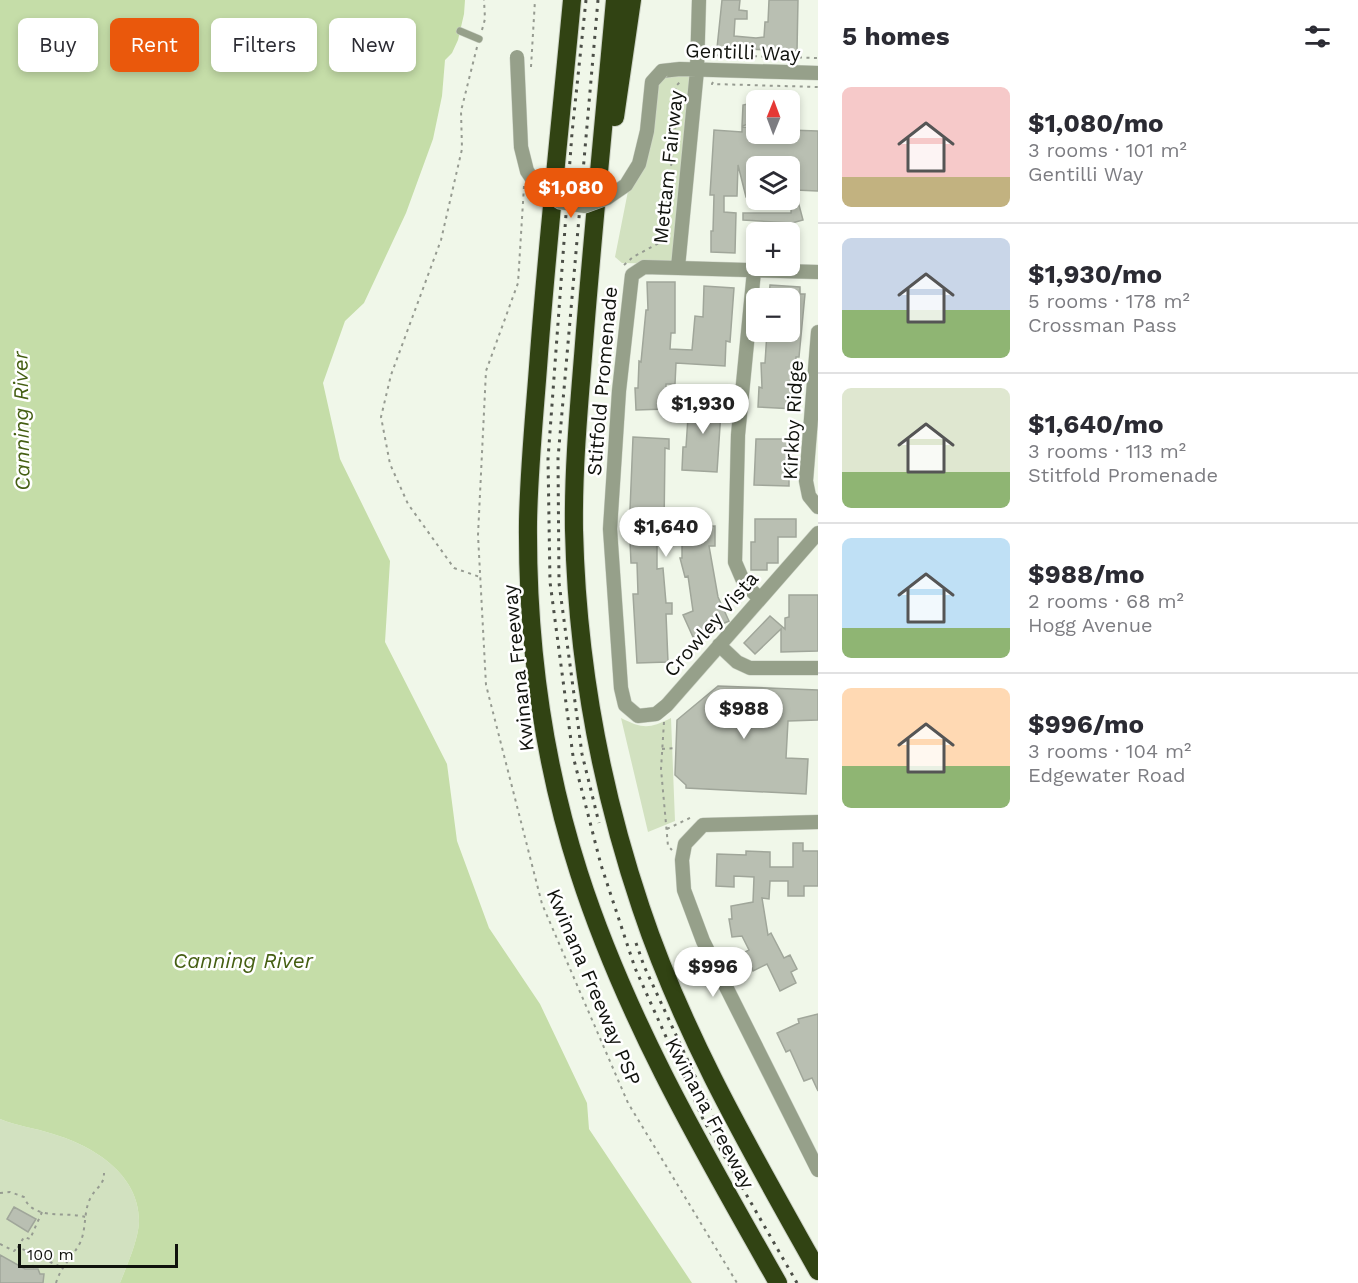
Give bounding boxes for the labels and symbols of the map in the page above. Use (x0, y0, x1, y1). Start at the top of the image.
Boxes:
street label: Gentilli Way (685, 38, 802, 66)
street label: Mettam Fairway (648, 88, 688, 245)
north arrow (746, 90, 800, 144)
pin: $1,080 (522, 168, 620, 219)
street label: Stitfold Promenade (582, 285, 622, 477)
water label: Canning River (7, 350, 35, 491)
street label: Kirkby Ridge (778, 359, 808, 481)
pin: $1,930 (654, 384, 752, 435)
pin: $1,640 (617, 507, 715, 558)
street label: Crowley Vista (659, 566, 763, 682)
street label: Kwinana Freeway (497, 583, 539, 753)
pin: $988 (708, 689, 780, 740)
street label: Kwinana Freeway PSP (542, 885, 646, 1089)
pin: $996 (677, 947, 749, 998)
water label: Canning River (173, 948, 314, 973)
street label: Kwinana Freeway (660, 1033, 760, 1193)
scale bar (18, 1241, 178, 1268)

